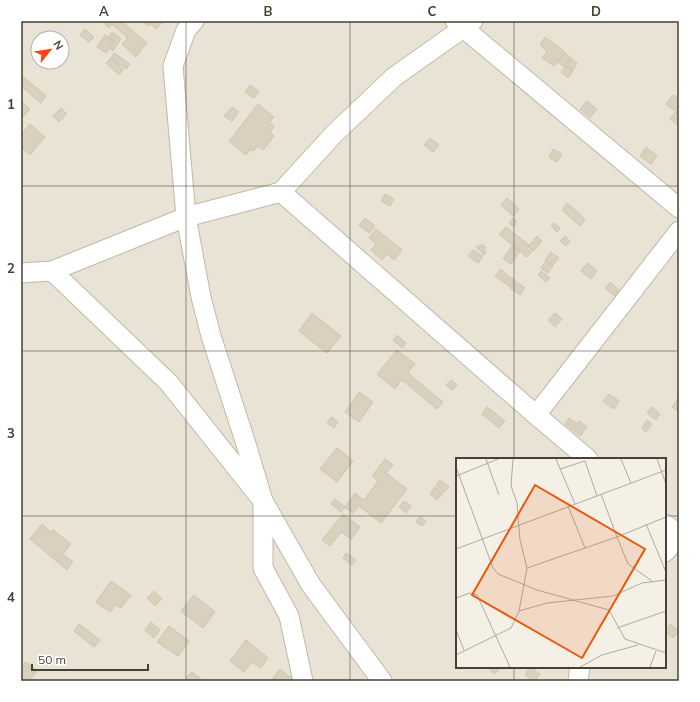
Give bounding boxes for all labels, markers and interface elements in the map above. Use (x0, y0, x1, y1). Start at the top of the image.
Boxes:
text: A (99, 3, 109, 19)
text: B (264, 3, 273, 19)
text: C (428, 3, 437, 19)
text: D (591, 3, 601, 19)
north arrow (30, 30, 70, 70)
text: N (51, 38, 67, 52)
text: 1 (7, 96, 15, 112)
text: 2 (7, 260, 15, 276)
text: 3 (7, 425, 15, 441)
inset map (456, 458, 666, 668)
text: 4 (7, 589, 15, 605)
scale bar (32, 646, 148, 672)
text: 50 m (38, 652, 66, 667)

